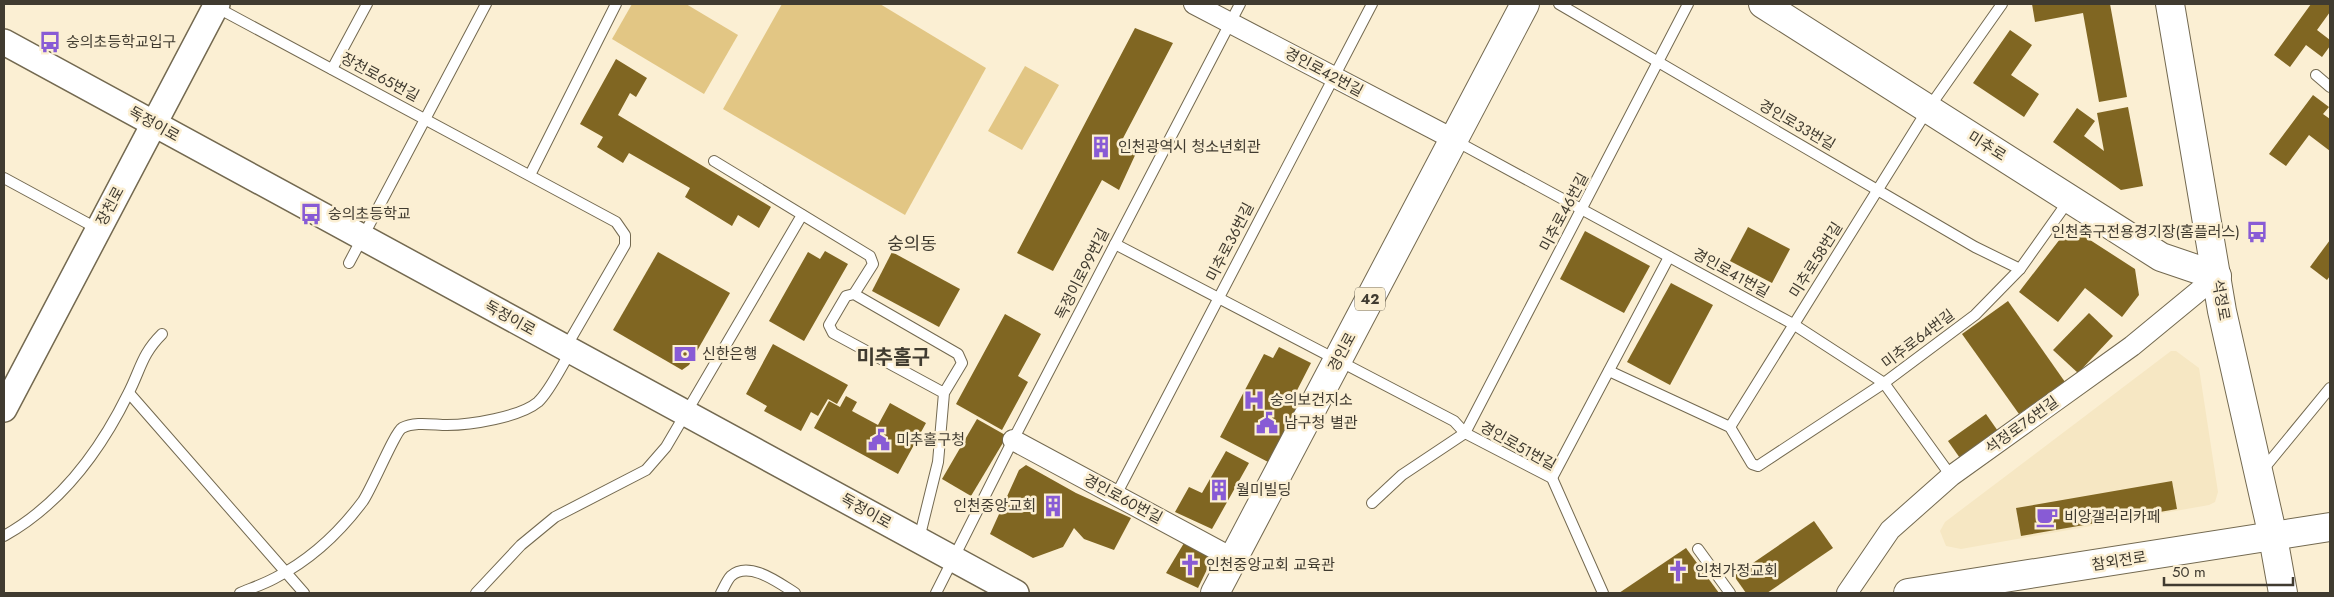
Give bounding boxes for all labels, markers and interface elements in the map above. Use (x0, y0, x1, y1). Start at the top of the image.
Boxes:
bus stop icon: 숭의초등학교입구 (37, 29, 63, 55)
place label: 숭의초등학교입구 (66, 31, 176, 53)
street label: 경인로42번길 (1281, 42, 1367, 102)
street label: 장천로65번길 (337, 47, 423, 107)
street label: 경인로33번길 (1755, 94, 1839, 156)
street label: 독정이로 (125, 101, 183, 147)
street label: 미추로 (1964, 126, 2010, 166)
building icon: 인천광역시 청소년회관 (1088, 134, 1114, 160)
place label: 인천광역시 청소년회관 (1118, 136, 1261, 158)
street label: 미추로46번길 (1534, 169, 1594, 255)
street label: 장천로 (91, 183, 129, 229)
street label: 미추로36번길 (1201, 199, 1259, 285)
bus stop icon: 숭의초등학교 (298, 201, 324, 227)
place label: 숭의초등학교 (328, 203, 411, 225)
street label: 미추로58번길 (1784, 218, 1848, 302)
bus stop icon: 인천축구전용경기장(홈플러스) (2244, 219, 2270, 245)
place label: 인천축구전용경기장(홈플러스) (2051, 221, 2240, 243)
street label: 독정이로99번길 (1049, 224, 1115, 324)
district label: 숭의동 (887, 231, 937, 257)
street label: 경인로41번길 (1689, 243, 1773, 303)
street label: 석정로 (2207, 278, 2235, 322)
road number: 42 (1355, 288, 1385, 310)
street label: 독정이로 (481, 295, 539, 341)
street label: 미추로64번길 (1877, 304, 1959, 374)
street label: 경인로 (1323, 329, 1361, 375)
bank icon: 신한은행 (672, 341, 698, 367)
place label: 신한은행 (702, 343, 757, 365)
district label: 미추홀구 (856, 343, 930, 372)
hospital icon: 숭의보건지소 (1241, 387, 1267, 413)
place label: 숭의보건지소 (1270, 389, 1353, 411)
street label: 석정로76번길 (1981, 391, 2063, 459)
public building icon: 남구청 별관 (1254, 410, 1280, 436)
place label: 남구청 별관 (1284, 412, 1358, 434)
street label: 경인로51번길 (1476, 416, 1560, 476)
public building icon: 미추홀구청 (866, 427, 892, 453)
place label: 미추홀구청 (896, 429, 965, 451)
street label: 경인로60번길 (1080, 469, 1166, 529)
building icon: 월미빌딩 (1206, 477, 1232, 503)
place label: 월미빌딩 (1236, 479, 1291, 501)
street label: 독정이로 (837, 488, 895, 534)
building icon: 인천중앙교회 (1040, 493, 1066, 519)
place label: 인천중앙교회 (953, 495, 1036, 517)
cafe icon: 비앙갤러리카페 (2034, 504, 2060, 530)
place label: 비앙갤러리카페 (2064, 506, 2161, 528)
street label: 참외전로 (2090, 546, 2148, 576)
church icon: 인천중앙교회 교육관 (1177, 552, 1203, 578)
place label: 인천중앙교회 교육관 (1206, 554, 1335, 576)
scale bar (2164, 554, 2293, 586)
church icon: 인천가정교회 (1665, 558, 1691, 584)
place label: 인천가정교회 (1695, 560, 1778, 582)
text: 50 m (2172, 561, 2206, 583)

